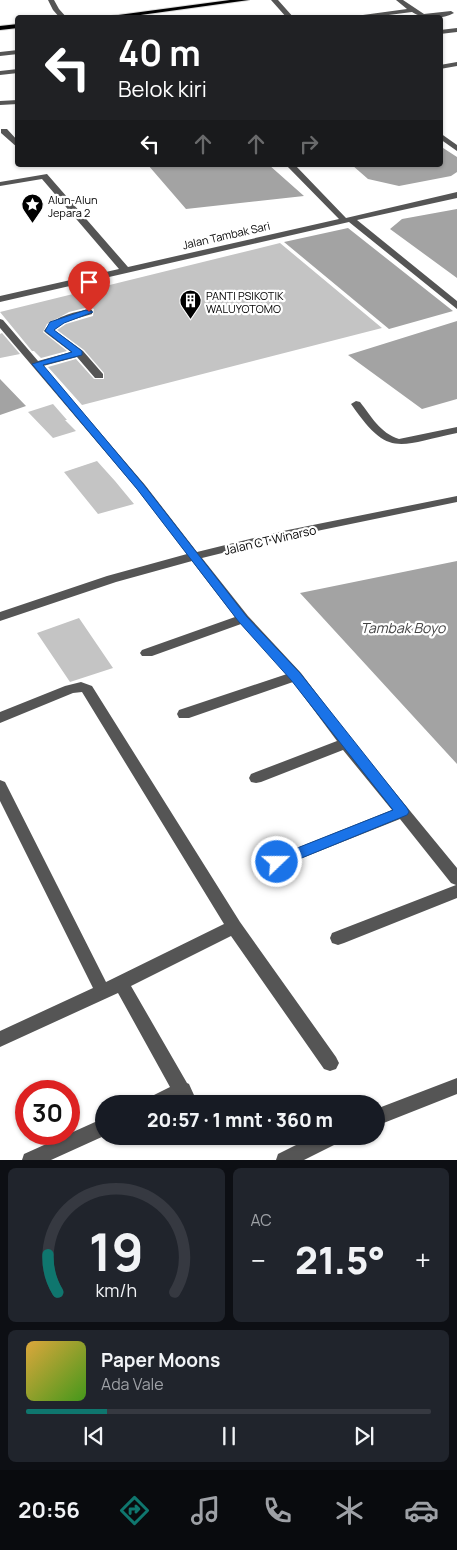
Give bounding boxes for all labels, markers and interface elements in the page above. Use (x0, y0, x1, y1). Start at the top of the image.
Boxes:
text: 40 m (118, 29, 201, 77)
icon: left (35, 35, 100, 100)
text: Belok kiri (118, 74, 207, 104)
icon: left (136, 130, 164, 158)
icon: ahead (189, 130, 217, 158)
icon: ahead (242, 130, 270, 158)
icon: right (295, 130, 323, 158)
place label: Alun-Alun Jepara 2 (48, 192, 98, 220)
place icon: Alun-Alun Jepara 2 (20, 193, 44, 224)
street label: Jalan Tambak Sari (181, 218, 271, 252)
pin (68, 261, 110, 312)
icon: arrive (75, 268, 103, 296)
place label: PANTI PSIKOTIK WALUYOTOMO (206, 288, 284, 316)
building icon: PANTI PSIKOTIK WALUYOTOMO (178, 289, 202, 320)
street label: Jalan CT Winarso (222, 521, 318, 559)
water label: Tambak Boyo (361, 618, 446, 637)
position arrow (250, 835, 302, 887)
speed limit sign: 30 (15, 1080, 80, 1145)
text: 20:57 · 1 mnt · 360 m (147, 1107, 333, 1133)
text: AC (251, 1209, 272, 1231)
text: 19 (89, 1216, 144, 1287)
text: 21.5° (295, 1233, 385, 1285)
text: − (251, 1241, 266, 1279)
text: + (415, 1241, 431, 1279)
text: km/h (95, 1278, 137, 1302)
text: Paper Moons (101, 1347, 220, 1373)
text: Ada Vale (101, 1373, 164, 1395)
icon: previous (80, 1422, 108, 1450)
icon: pause (215, 1422, 243, 1450)
icon: next (350, 1422, 378, 1450)
icon: directions (117, 1493, 152, 1528)
icon: music (188, 1493, 223, 1528)
icon: phone (260, 1493, 295, 1528)
icon: climate (332, 1493, 367, 1528)
icon: car (404, 1493, 439, 1528)
text: 20:56 (18, 1495, 80, 1525)

